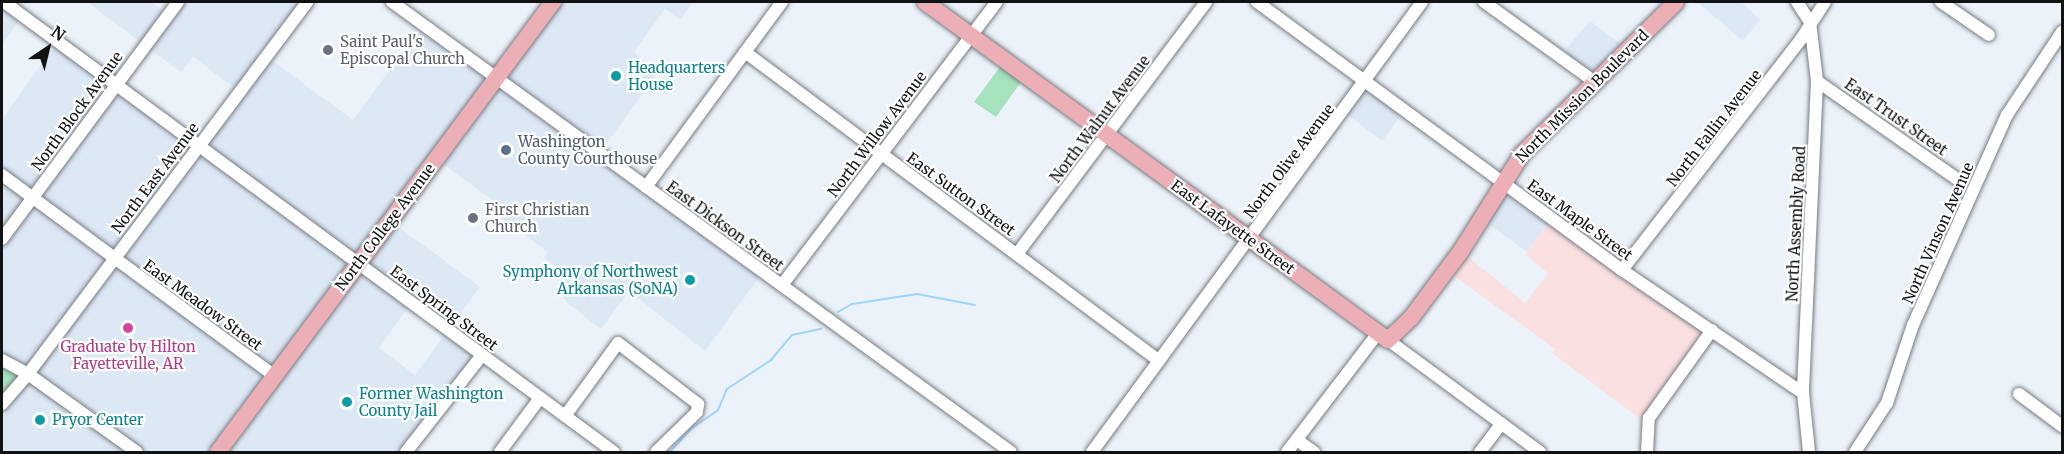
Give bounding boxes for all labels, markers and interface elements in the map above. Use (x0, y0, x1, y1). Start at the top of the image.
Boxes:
north arrow (18, 18, 78, 78)
text: N (47, 21, 69, 45)
street label: North Mission Boulevard (1512, 26, 1652, 166)
place label: Saint Paul's Episcopal Church (340, 32, 465, 67)
marker: Saint Paul's Episcopal Church (321, 43, 335, 57)
street label: North Block Avenue (28, 48, 126, 174)
street label: North Walnut Avenue (1046, 52, 1154, 186)
place label: Headquarters House (628, 58, 725, 93)
street label: North Fallin Avenue (1663, 66, 1765, 190)
street label: North Willow Avenue (824, 68, 930, 200)
marker: Headquarters House (609, 69, 623, 83)
street label: East Trust Street (1841, 75, 1951, 159)
street label: North Olive Avenue (1240, 100, 1338, 222)
street label: North East Avenue (108, 119, 202, 237)
place label: Washington County Courthouse (518, 132, 657, 167)
marker: Washington County Courthouse (499, 143, 513, 157)
street label: North Assembly Road (1783, 146, 1809, 302)
street label: East Sutton Street (903, 149, 1019, 239)
street label: North Vinson Avenue (1899, 159, 1977, 307)
street label: North College Avenue (331, 160, 439, 294)
street label: East Lafayette Street (1168, 176, 1298, 278)
street label: East Maple Street (1524, 176, 1636, 264)
street label: East Dickson Street (663, 177, 787, 275)
place label: First Christian Church (485, 200, 590, 235)
marker: First Christian Church (466, 211, 480, 225)
street label: East Meadow Street (140, 256, 266, 354)
street label: East Spring Street (387, 262, 501, 354)
place label: Symphony of Northwest Arkansas (SoNA) (503, 262, 678, 297)
marker: Symphony of Northwest Arkansas (SoNA) (683, 273, 697, 287)
marker: Graduate by Hilton Fayetteville, AR (121, 321, 135, 335)
place label: Graduate by Hilton Fayetteville, AR (60, 337, 196, 372)
place label: Former Washington County Jail (359, 384, 504, 419)
marker: Former Washington County Jail (340, 395, 354, 409)
place label: Pryor Center (52, 411, 143, 429)
marker: Pryor Center (33, 413, 47, 427)

